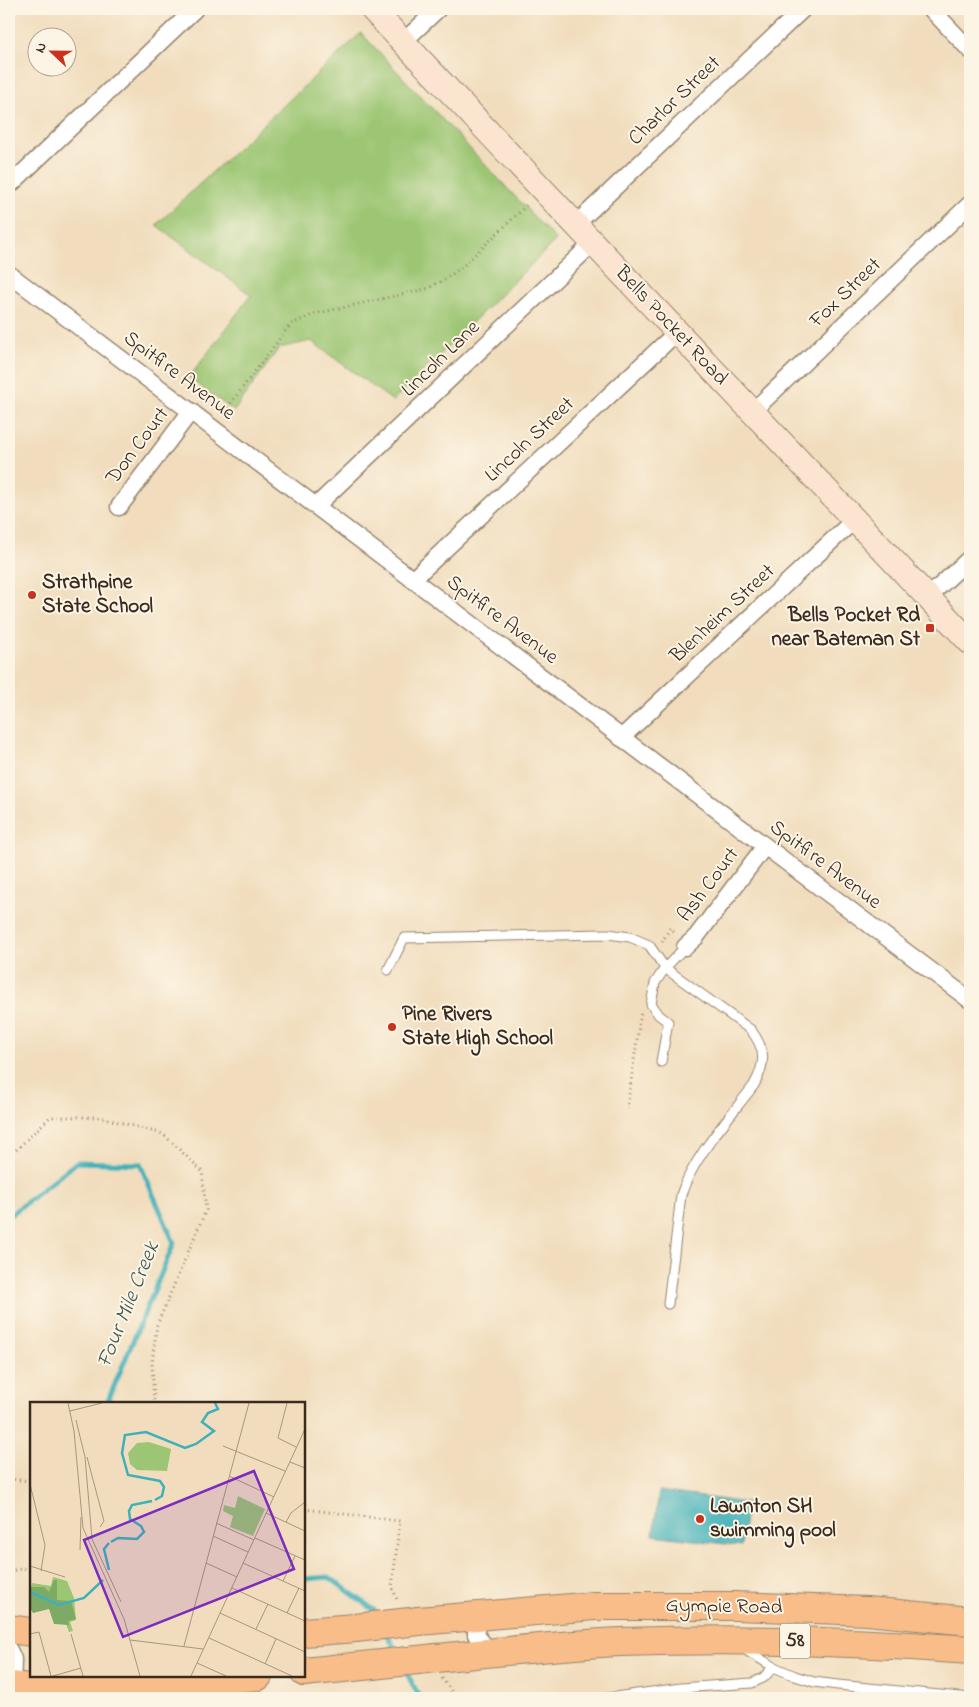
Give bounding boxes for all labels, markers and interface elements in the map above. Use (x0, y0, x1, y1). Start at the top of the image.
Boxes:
north arrow (28, 28, 78, 78)
text: N (30, 39, 53, 56)
street label: Charlor Street (622, 49, 728, 153)
street label: Fox Street (802, 251, 889, 336)
street label: Bells Pocket Road (607, 259, 735, 393)
street label: Lincoln Lane (395, 313, 488, 404)
street label: Spitfire Avenue (117, 324, 242, 428)
street label: Lincoln Street (478, 390, 582, 490)
street label: Don Court (98, 401, 177, 492)
street label: Blenheim Street (663, 557, 782, 671)
place label: Strathpine State School (42, 568, 154, 622)
street label: Spitfire Avenue (440, 568, 565, 672)
marker: Strathpine State School (26, 589, 38, 601)
place label: Bells Pocket Rd near Bateman St (771, 601, 921, 655)
marker: Bells Pocket Rd near Bateman St (924, 622, 936, 634)
street label: Spitfire Avenue (763, 813, 888, 917)
street label: Ash Court (671, 841, 747, 929)
place label: Pine Rivers State High School (402, 1000, 553, 1056)
marker: Pine Rivers State High School (386, 1021, 398, 1033)
water label: Four Mile Creek (89, 1236, 169, 1373)
inset map (30, 1402, 305, 1677)
place label: Lawnton SH swimming pool (710, 1492, 836, 1548)
marker: Lawnton SH swimming pool (694, 1513, 706, 1525)
street label: Gympie Road (665, 1591, 783, 1625)
road number: 58 (780, 1624, 810, 1658)

